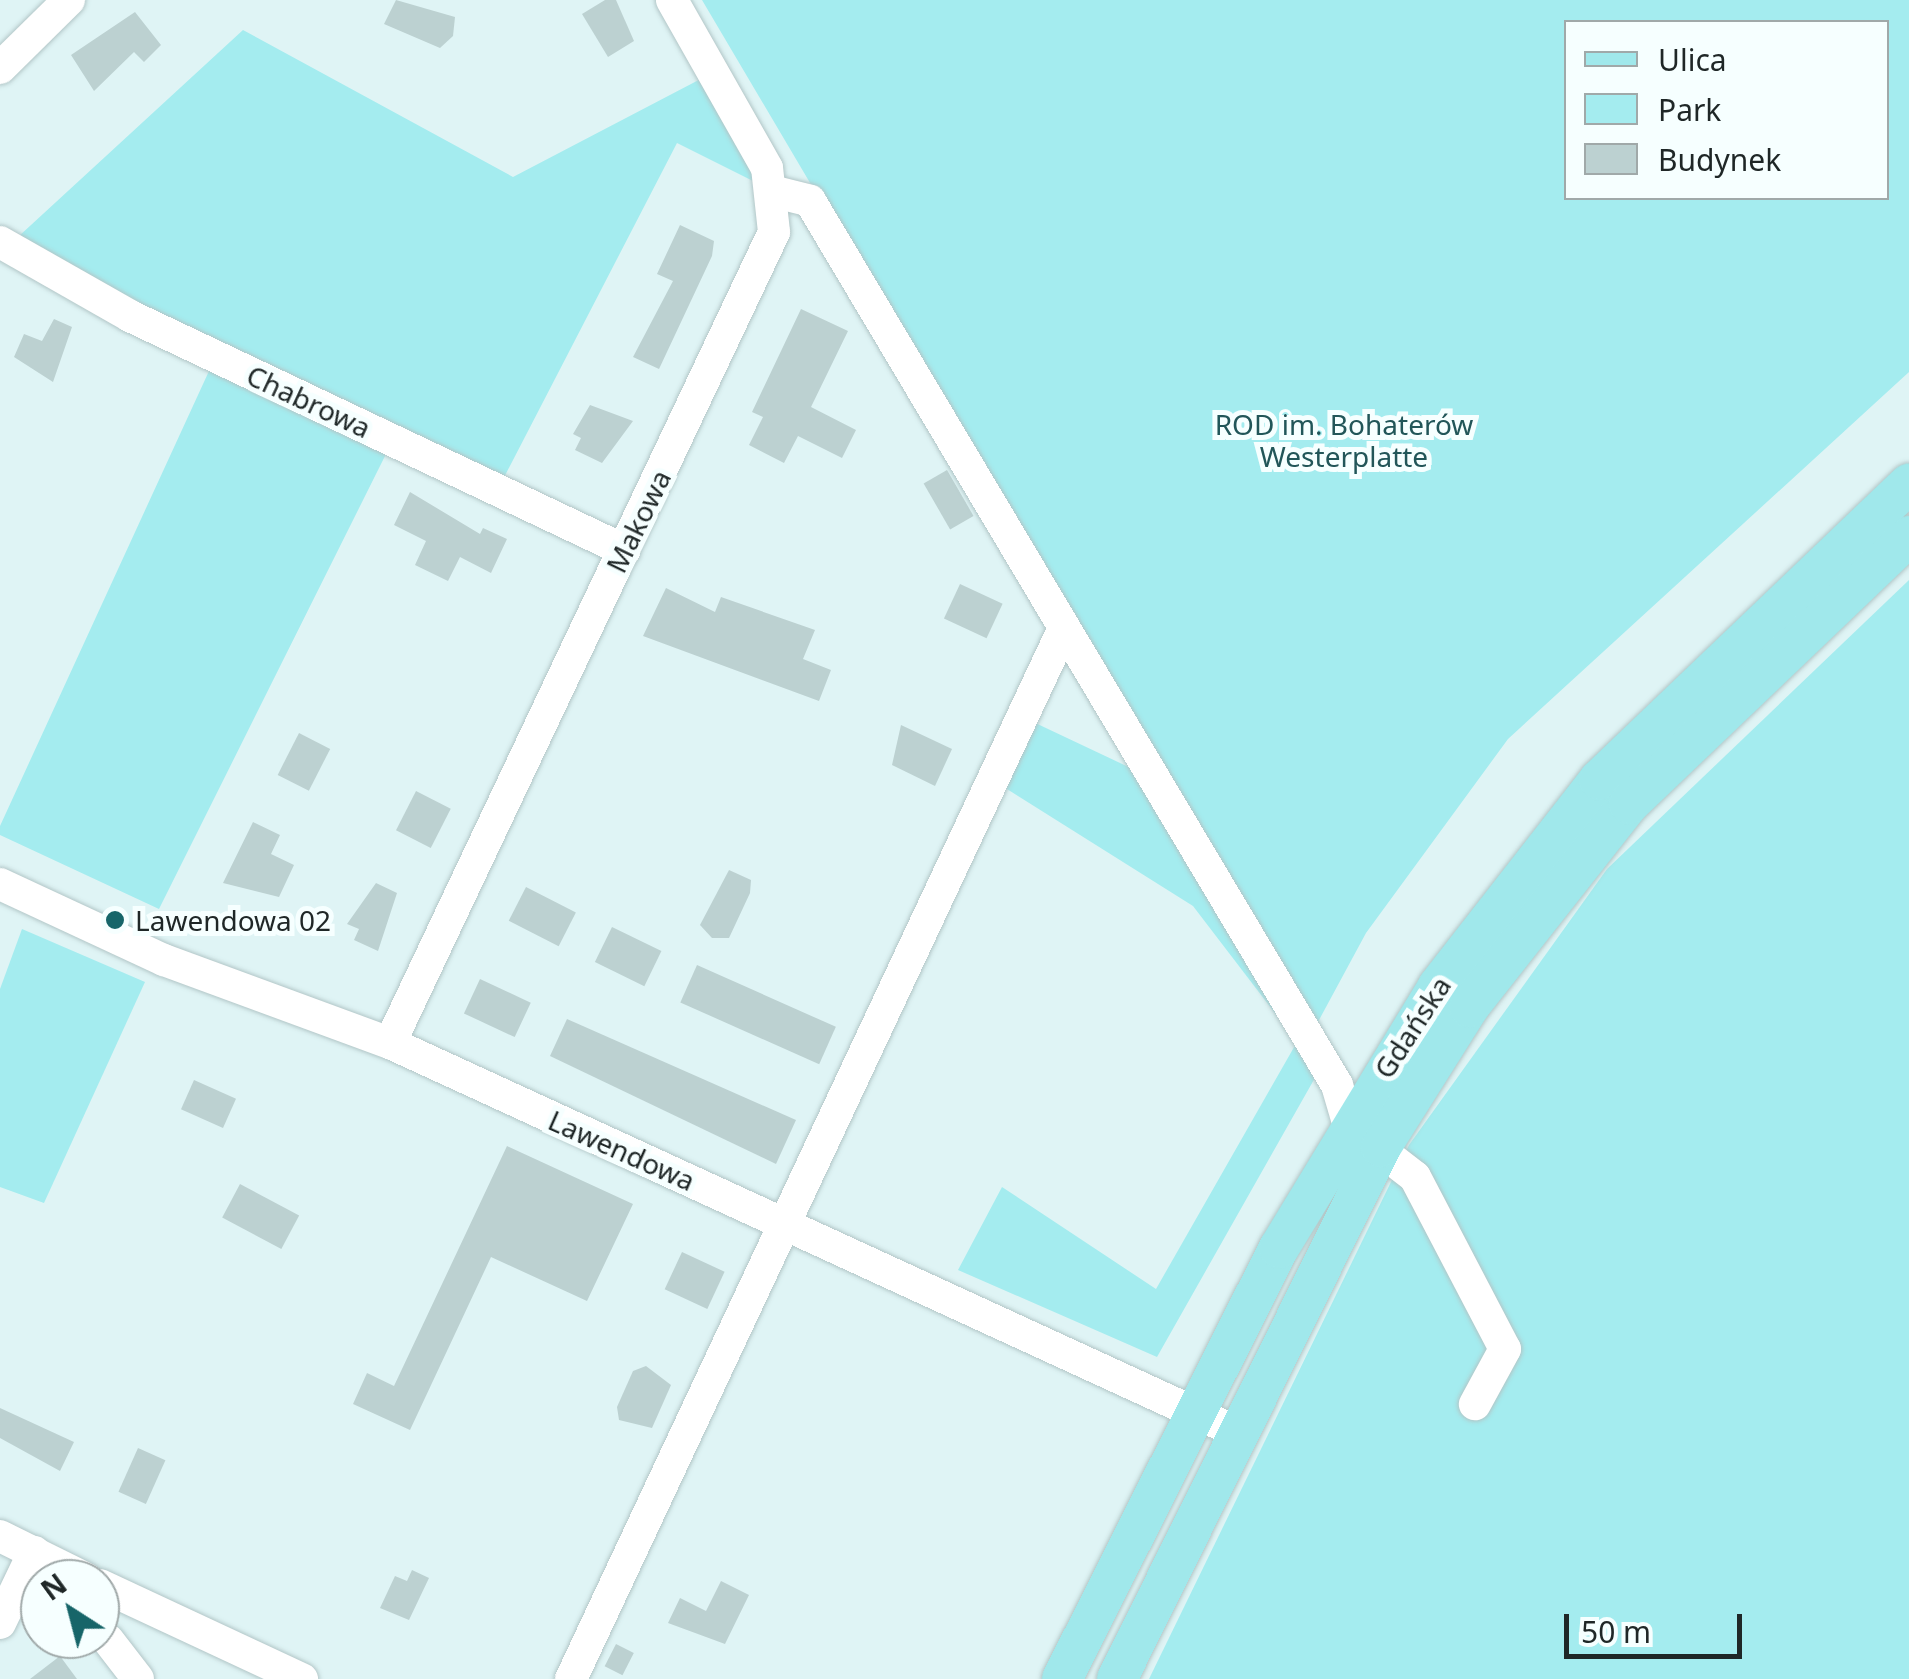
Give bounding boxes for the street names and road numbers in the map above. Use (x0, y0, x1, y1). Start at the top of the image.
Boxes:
street label: Chabrowa (242, 358, 376, 444)
street label: Makowa (599, 464, 677, 578)
street label: Gdańska (1367, 970, 1457, 1084)
street label: Lawendowa (544, 1103, 700, 1197)

